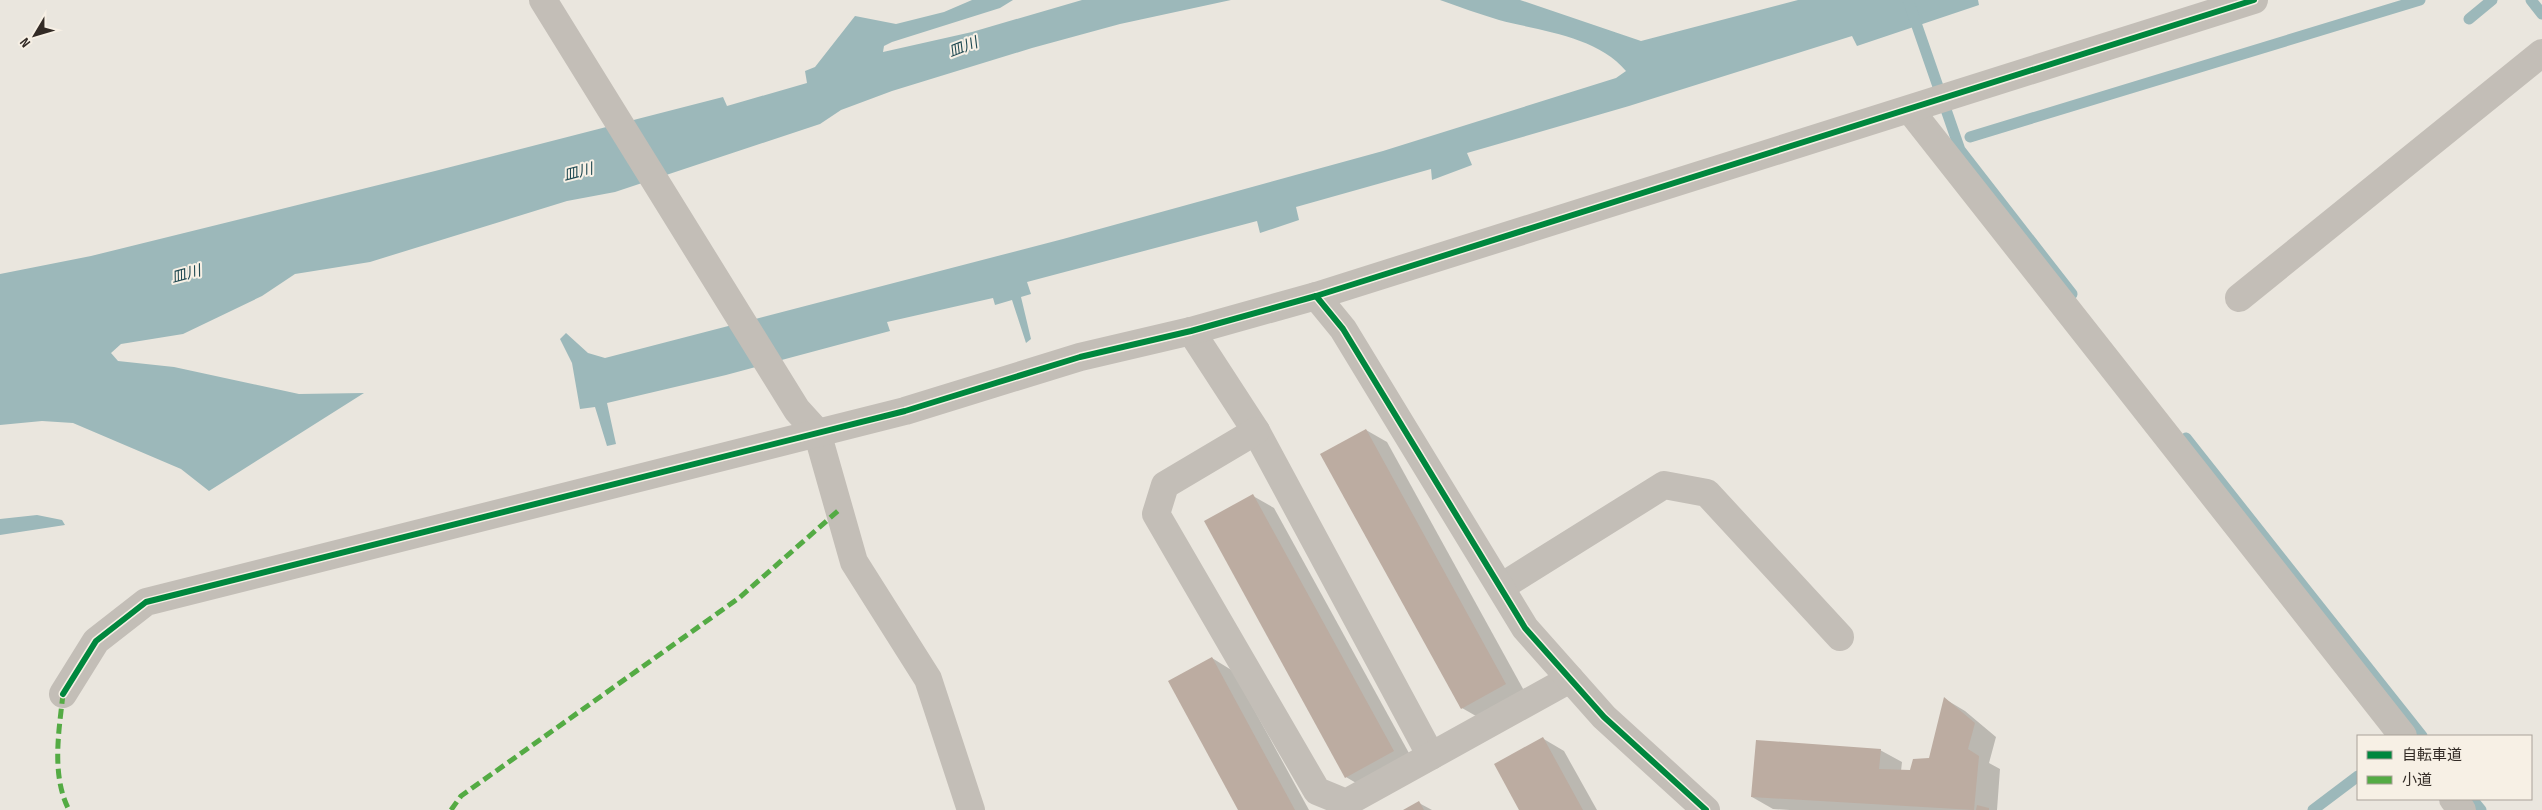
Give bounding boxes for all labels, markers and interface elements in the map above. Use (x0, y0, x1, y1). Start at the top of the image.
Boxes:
north arrow (10, 10, 60, 60)
water label: 皿川 (946, 33, 982, 62)
text: N (16, 35, 34, 51)
water label: 皿川 (561, 159, 597, 185)
water label: 皿川 (169, 261, 205, 288)
legend (2357, 735, 2532, 800)
text: 自転車道 (2402, 746, 2462, 765)
text: 小道 (2402, 771, 2432, 790)

